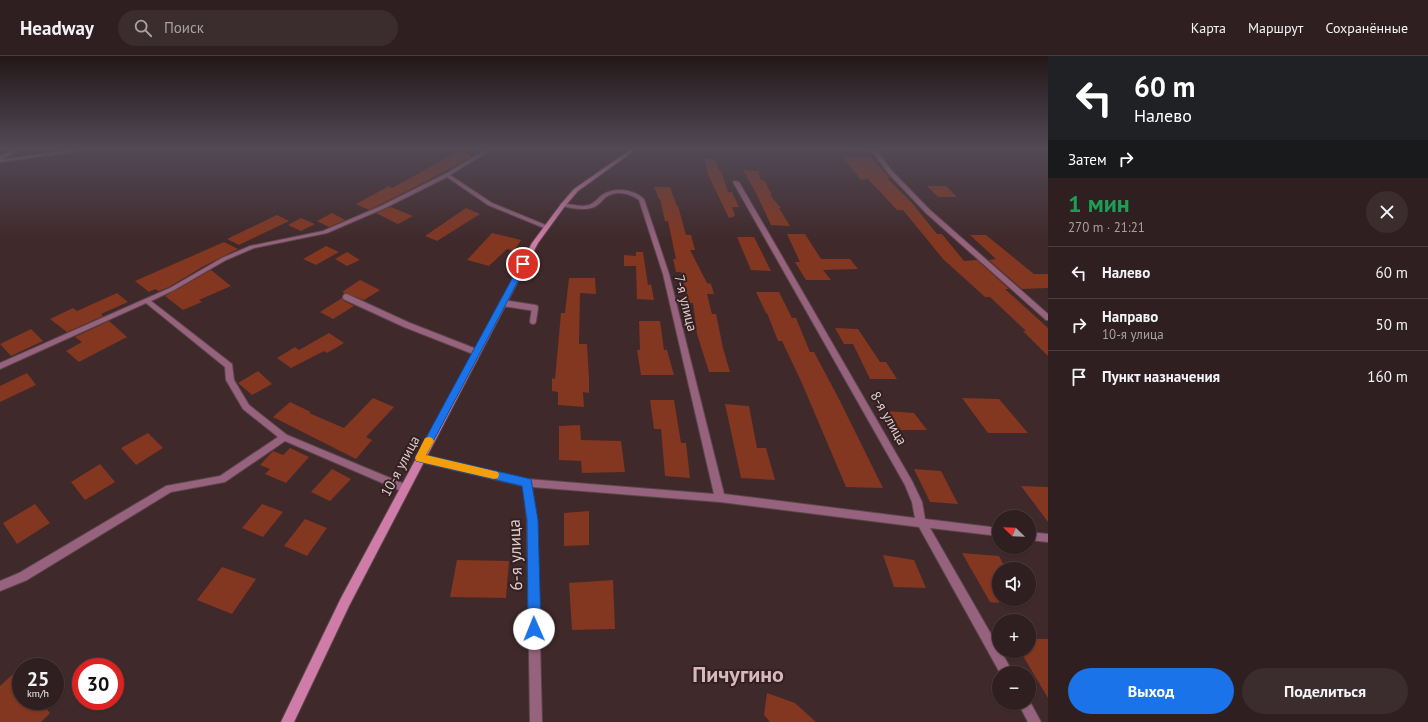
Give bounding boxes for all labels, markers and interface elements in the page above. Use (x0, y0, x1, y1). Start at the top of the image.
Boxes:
search box (118, 10, 398, 46)
text: Headway (20, 16, 94, 40)
icon: search (132, 17, 154, 39)
text: Поиск (164, 18, 204, 37)
text: Карта (1191, 19, 1226, 37)
text: Маршрут (1248, 19, 1303, 37)
text: Сохранённые (1325, 19, 1408, 37)
text: 60 m (1134, 68, 1195, 105)
icon: left (1068, 72, 1120, 124)
text: Налево (1134, 104, 1192, 127)
icon: right (1115, 148, 1137, 170)
text: Затем (1068, 150, 1107, 169)
text: 1 мин (1068, 188, 1130, 219)
button: close (1366, 191, 1408, 233)
text: 270 m · 21:21 (1068, 219, 1145, 236)
pin (506, 247, 540, 281)
icon: arrive (512, 253, 534, 275)
icon: left (1068, 262, 1090, 284)
text: Налево (1102, 263, 1150, 282)
text: 60 m (1375, 263, 1408, 282)
street label: 7-я улица (670, 273, 702, 333)
text: Направо (1102, 307, 1158, 326)
icon: right (1068, 314, 1090, 336)
text: 50 m (1375, 315, 1408, 334)
text: 10-я улица (1102, 326, 1164, 343)
icon: arrive (1068, 366, 1090, 388)
text: Пункт назначения (1102, 367, 1220, 386)
text: 160 m (1367, 367, 1408, 386)
street label: 8-я улица (867, 388, 911, 448)
street label: 10-я улица (376, 432, 424, 500)
north arrow (992, 510, 1036, 554)
map controls (992, 510, 1036, 710)
street label: 6-я улица (503, 519, 527, 591)
button: sound (992, 562, 1036, 606)
position arrow (513, 608, 555, 650)
button: + (992, 614, 1036, 658)
speed limit sign: 30 (72, 658, 124, 710)
district label: Пичугино (692, 660, 784, 688)
text: 25 (27, 666, 49, 692)
button: − (992, 666, 1036, 710)
button: Выход (1068, 668, 1234, 714)
button: Поделиться (1242, 668, 1408, 714)
text: km/h (27, 687, 49, 700)

